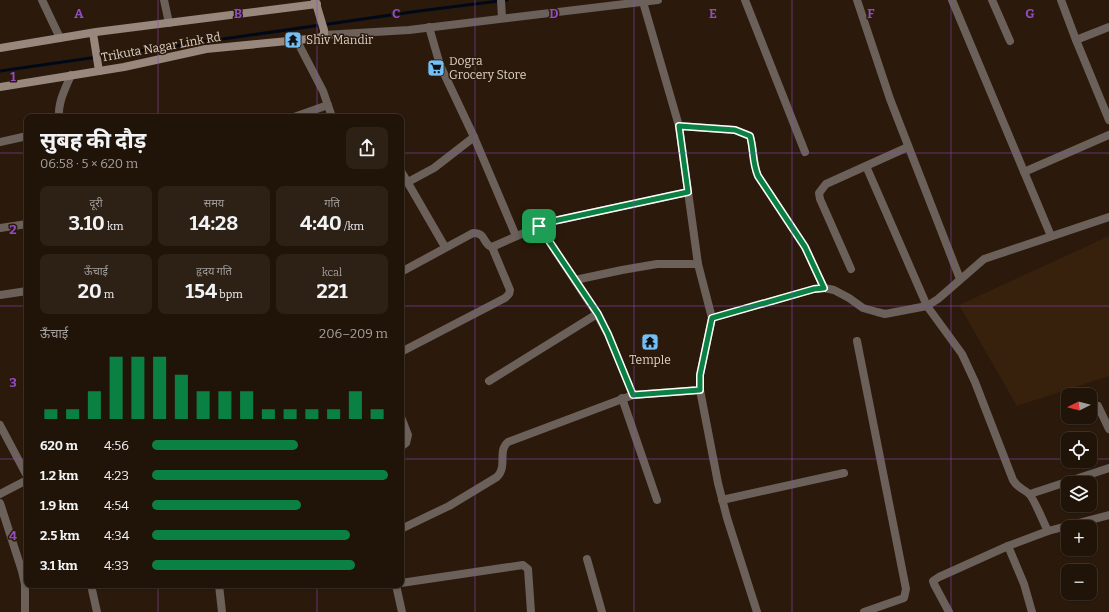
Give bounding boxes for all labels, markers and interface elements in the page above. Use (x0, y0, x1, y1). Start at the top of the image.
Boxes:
text: A (74, 6, 84, 21)
text: B (234, 6, 242, 21)
text: C (392, 6, 400, 21)
text: D (549, 6, 559, 21)
text: E (709, 6, 717, 21)
text: F (867, 6, 875, 21)
text: G (1025, 6, 1035, 21)
street label: Trikuta Nagar Link Rd (100, 30, 222, 64)
temple icon: Shiv Mandir (283, 30, 303, 50)
place label: Shiv Mandir (306, 33, 374, 47)
place label: Dogra Grocery Store (449, 54, 526, 82)
supermarket icon: Dogra Grocery Store (426, 58, 446, 78)
text: 1 (10, 69, 16, 84)
text: सुबह की दौड़ (40, 127, 146, 154)
button: share (346, 127, 388, 169)
text: 06:58 · 5 × 620 m (40, 156, 138, 171)
text: दूरी (89, 197, 103, 210)
text: समय (204, 197, 224, 210)
text: गति (324, 197, 340, 210)
pin (522, 209, 556, 243)
text: 3.10 (68, 211, 105, 235)
text: 14:28 (190, 211, 238, 235)
text: 4:40 (300, 211, 342, 235)
icon: arrive (528, 215, 550, 237)
text: km (105, 220, 124, 233)
text: /km (342, 220, 364, 233)
text: 2 (9, 222, 17, 237)
text: ऊँचाई (84, 265, 108, 278)
text: हृदय गति (196, 265, 232, 278)
text: kcal (322, 266, 342, 279)
text: 20 (78, 279, 102, 303)
text: 154 (185, 279, 217, 303)
text: 221 (316, 279, 348, 303)
text: m (102, 288, 114, 301)
text: bpm (217, 288, 243, 301)
text: ऊँचाई (40, 326, 68, 341)
text: 206–209 m (319, 326, 388, 341)
temple icon: Temple (640, 332, 660, 352)
place label: Temple (629, 353, 671, 367)
text: 3 (9, 375, 17, 390)
north arrow (1061, 388, 1097, 424)
map controls (1061, 388, 1097, 600)
button: locate (1061, 432, 1097, 468)
text: 620 m (40, 438, 78, 453)
text: 4:56 (104, 438, 129, 453)
text: 1.2 km (40, 468, 78, 483)
text: 4:23 (104, 468, 129, 483)
button: layers (1061, 476, 1097, 512)
text: 1.9 km (40, 498, 78, 513)
text: 4:54 (104, 498, 129, 513)
button: + (1061, 520, 1097, 556)
text: 4 (9, 528, 17, 543)
text: 2.5 km (40, 528, 80, 543)
text: 4:34 (104, 528, 129, 543)
text: 3.1 km (40, 558, 78, 573)
text: 4:33 (104, 558, 129, 573)
button: − (1061, 564, 1097, 600)

